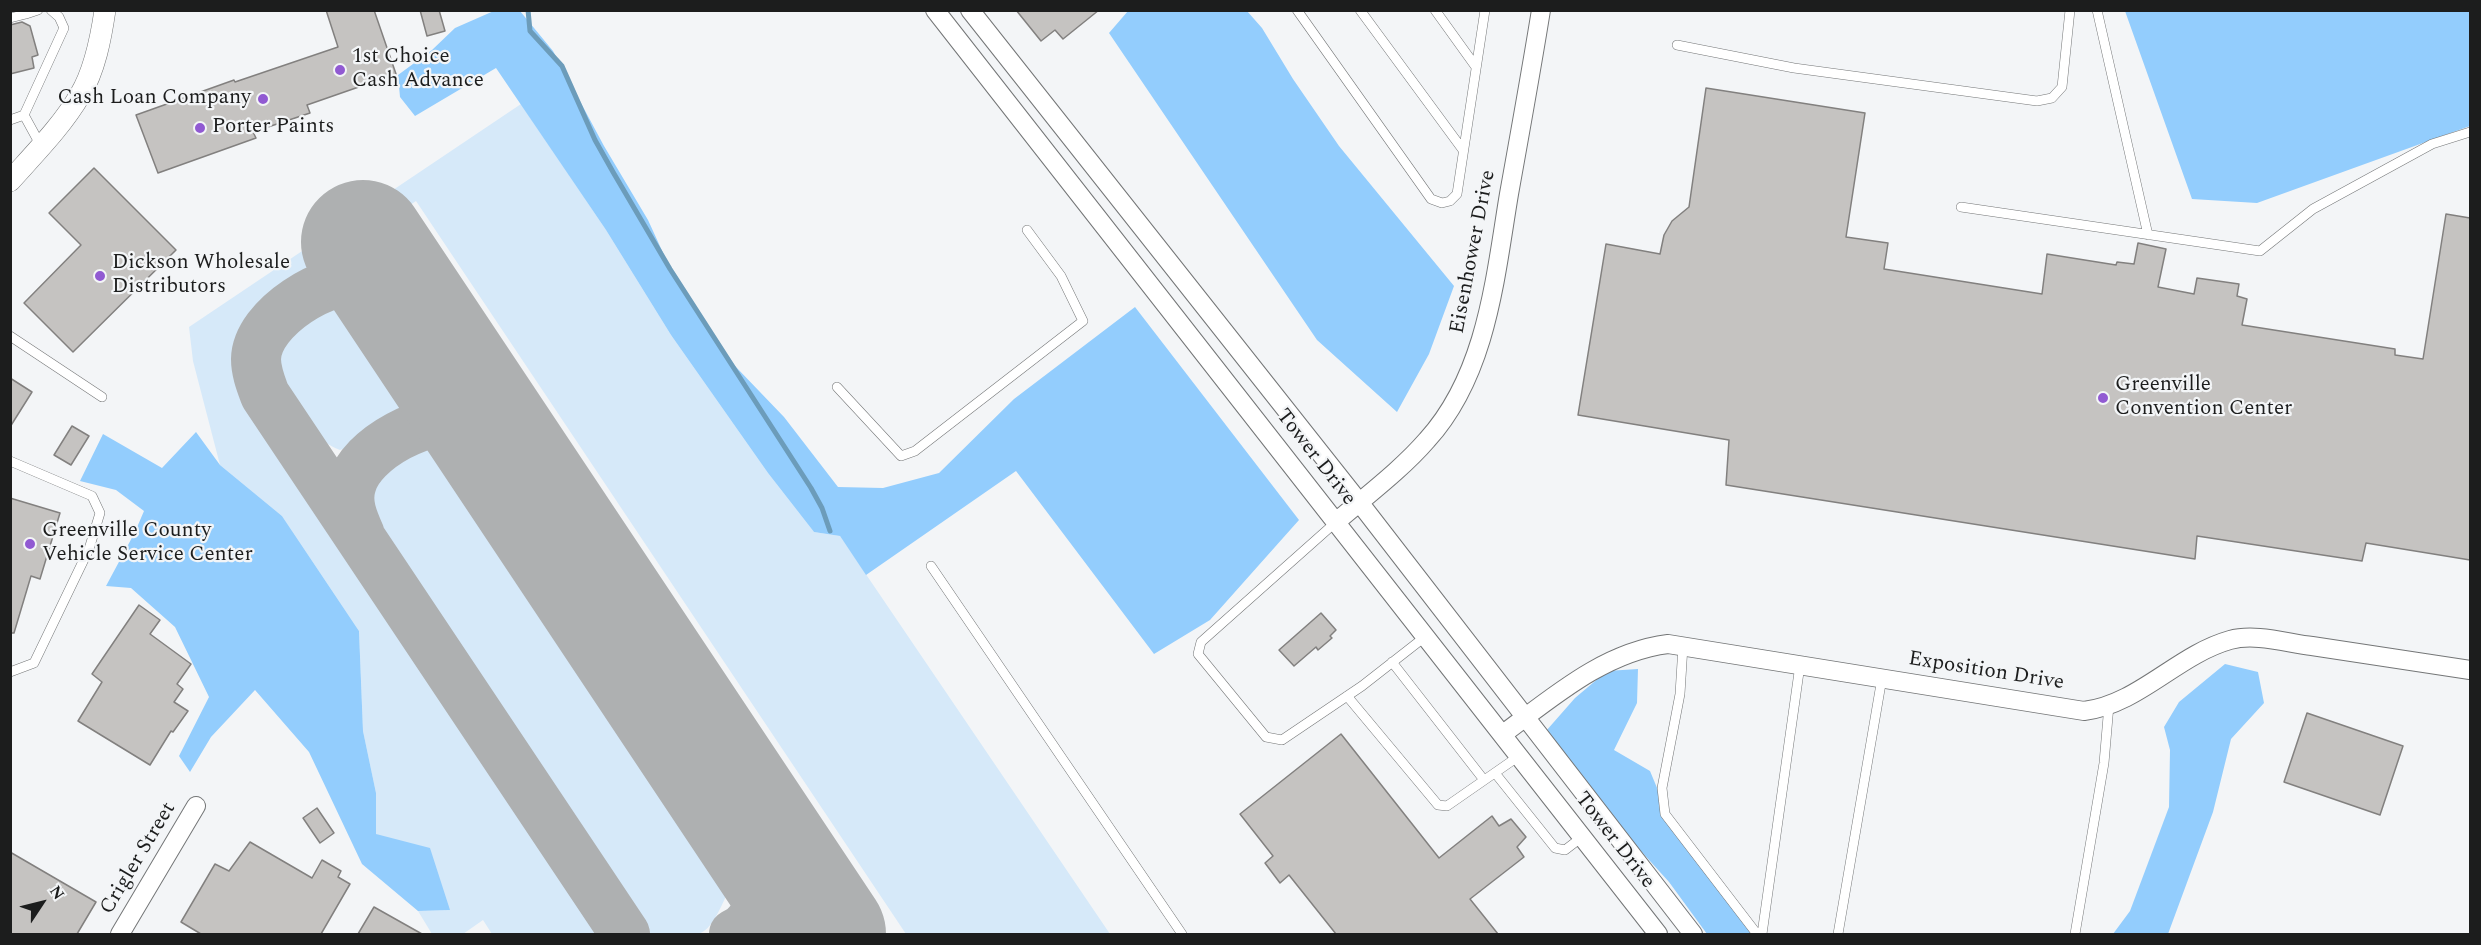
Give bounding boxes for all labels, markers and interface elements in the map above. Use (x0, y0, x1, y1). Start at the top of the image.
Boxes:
place label: 1st Choice Cash Advance (352, 45, 484, 95)
marker: 1st Choice Cash Advance (333, 63, 347, 77)
place label: Cash Loan Company (57, 86, 251, 112)
marker: Cash Loan Company (256, 92, 270, 106)
place label: Porter Paints (212, 115, 334, 141)
marker: Porter Paints (193, 121, 207, 135)
street label: Eisenhower Drive (1446, 168, 1502, 336)
place label: Dickson Wholesale Distributors (112, 251, 290, 301)
marker: Dickson Wholesale Distributors (93, 269, 107, 283)
place label: Greenville Convention Center (2115, 373, 2292, 423)
marker: Greenville Convention Center (2096, 391, 2110, 405)
street label: Tower Drive (1270, 405, 1360, 511)
place label: Greenville County Vehicle Service Center (42, 519, 253, 569)
marker: Greenville County Vehicle Service Center (23, 537, 37, 551)
street label: Exposition Drive (1906, 647, 2066, 697)
street label: Tower Drive (1569, 788, 1659, 894)
street label: Crigler Street (96, 798, 182, 920)
north arrow (12, 873, 72, 933)
text: N (43, 880, 70, 905)

